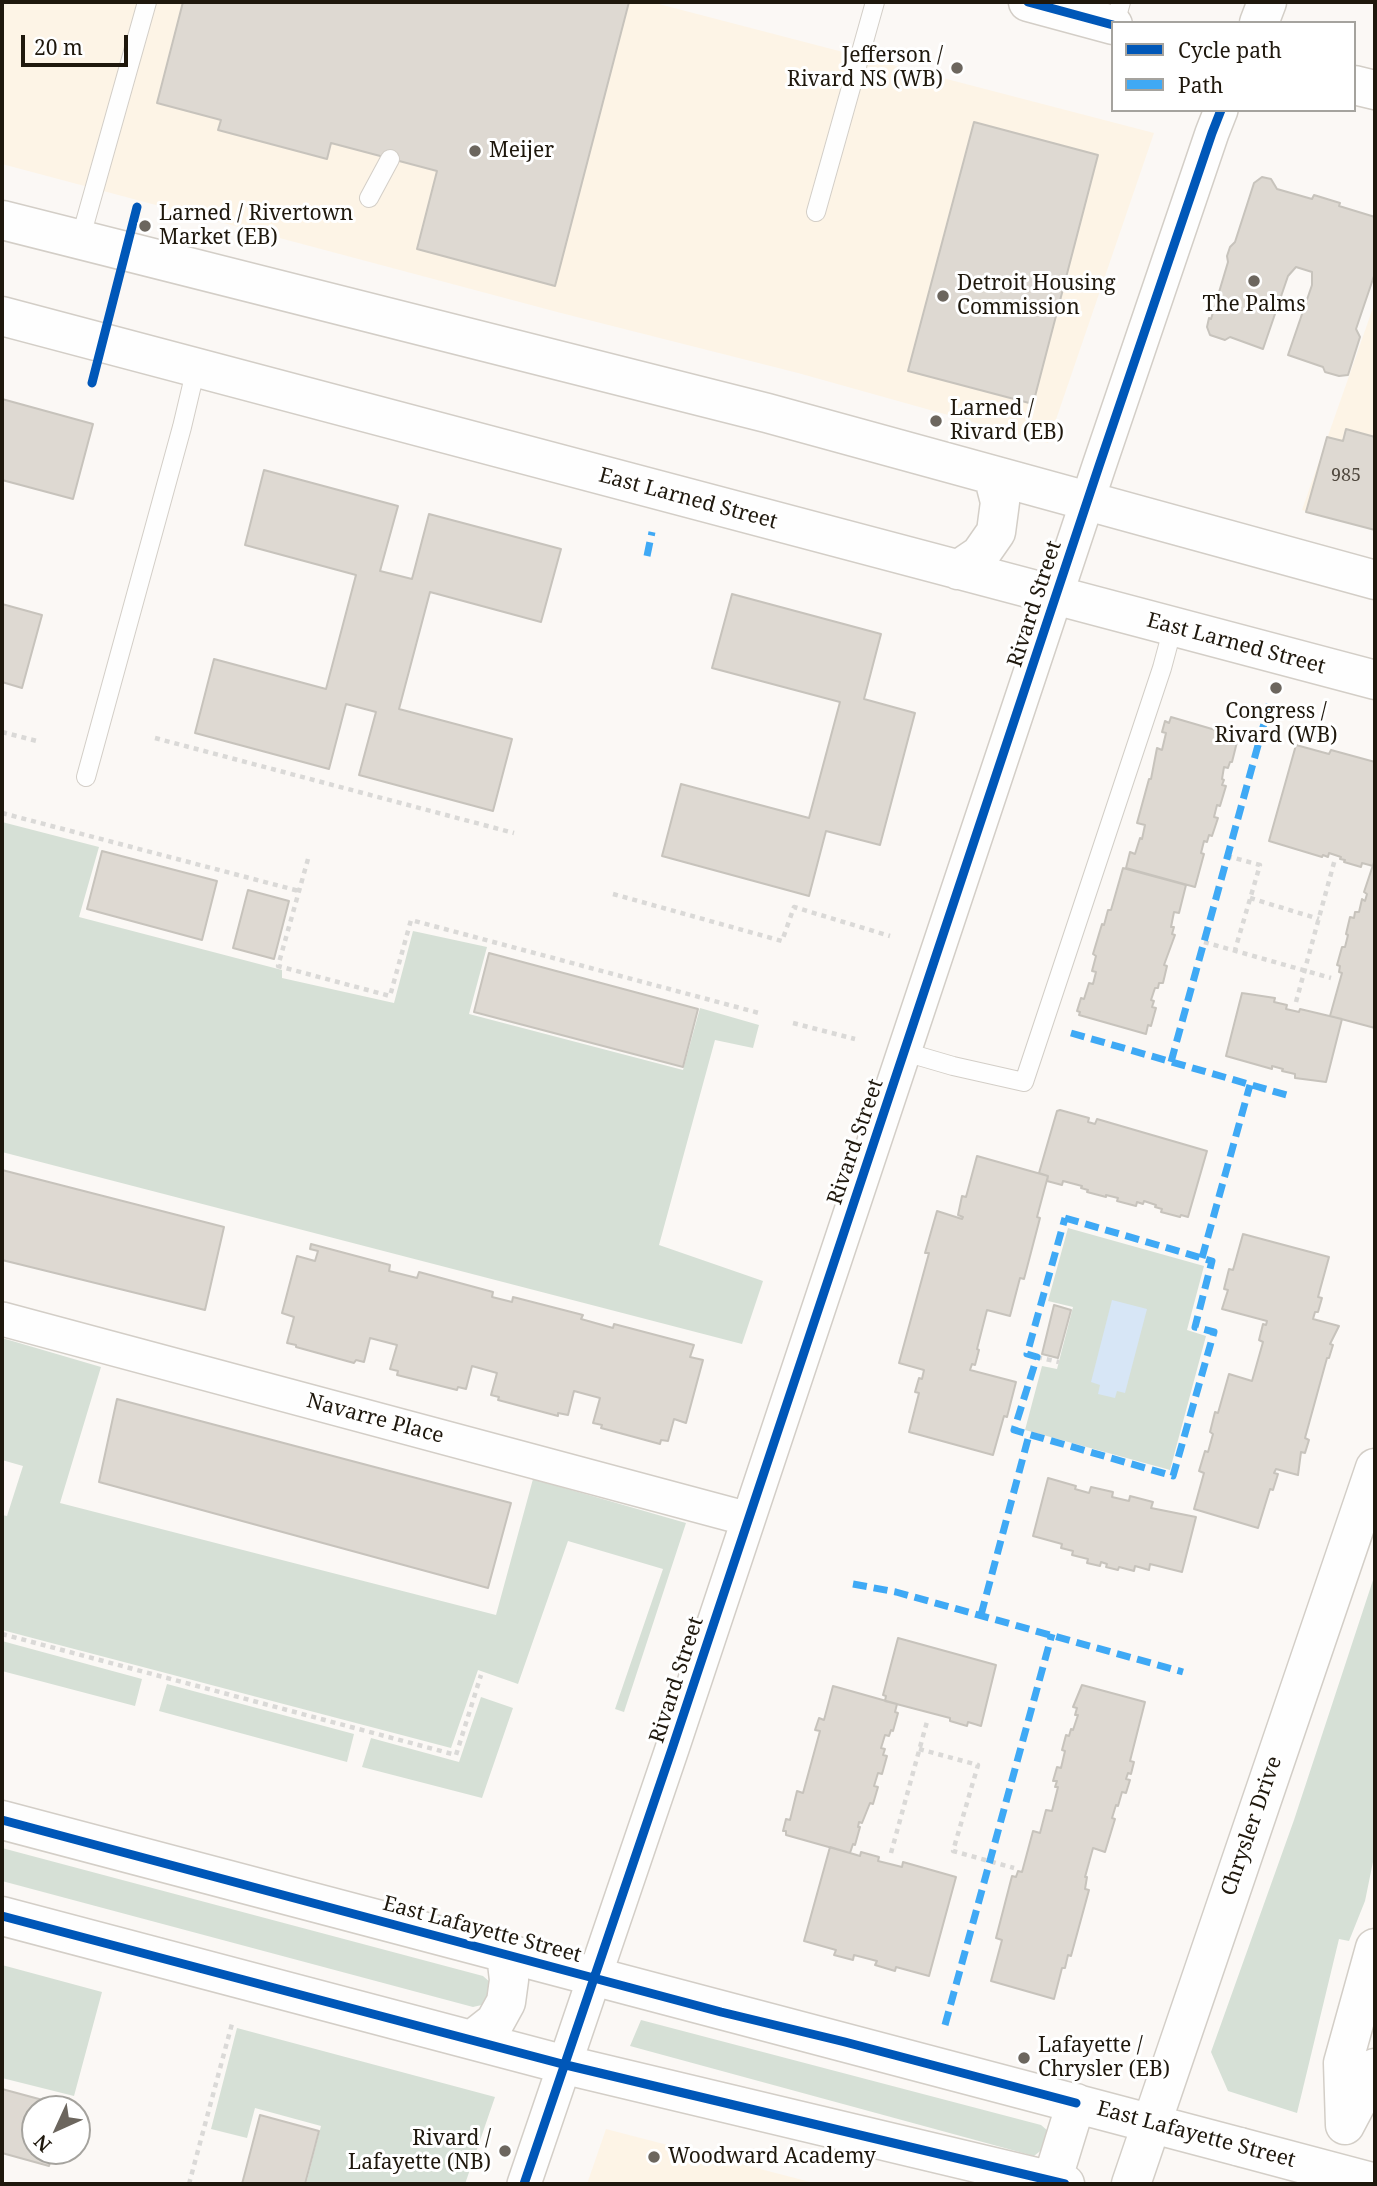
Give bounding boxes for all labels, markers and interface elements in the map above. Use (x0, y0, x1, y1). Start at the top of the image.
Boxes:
scale bar (24, 21, 131, 65)
legend (1111, 21, 1356, 112)
text: 20 m (34, 33, 83, 61)
text: Cycle path (1178, 36, 1282, 64)
place label: Jefferson / Rivard NS (WB) (787, 43, 943, 93)
marker: Jefferson / Rivard NS (WB) (949, 60, 965, 76)
text: Path (1178, 71, 1223, 99)
place label: Meijer (489, 138, 554, 164)
marker: Meijer (467, 143, 483, 159)
place label: Larned / Rivertown Market (EB) (159, 201, 353, 251)
marker: Larned / Rivertown Market (EB) (137, 218, 153, 234)
place label: Detroit Housing Commission (957, 271, 1116, 321)
marker: The Palms (1246, 273, 1262, 289)
marker: Detroit Housing Commission (935, 288, 951, 304)
place label: The Palms (1202, 292, 1306, 318)
place label: Larned / Rivard (EB) (950, 396, 1064, 446)
marker: Larned / Rivard (EB) (928, 413, 944, 429)
street label: East Larned Street (596, 463, 780, 535)
house number: 985 (1331, 465, 1361, 487)
street label: Rivard Street (1003, 538, 1067, 670)
street label: East Larned Street (1144, 608, 1328, 680)
marker: Congress / Rivard (WB) (1268, 680, 1284, 696)
place label: Congress / Rivard (WB) (1215, 699, 1337, 749)
street label: Rivard Street (823, 1076, 889, 1208)
street label: Navarre Place (304, 1389, 446, 1449)
street label: Rivard Street (645, 1614, 709, 1746)
street label: Chrysler Drive (1216, 1753, 1288, 1899)
street label: East Lafayette Street (380, 1891, 584, 1969)
place label: Lafayette / Chrysler (EB) (1038, 2033, 1170, 2083)
marker: Lafayette / Chrysler (EB) (1016, 2050, 1032, 2066)
north arrow (21, 2095, 91, 2165)
street label: East Lafayette Street (1094, 2096, 1298, 2174)
place label: Rivard / Lafayette (NB) (348, 2126, 491, 2176)
text: N (28, 2129, 57, 2158)
marker: Rivard / Lafayette (NB) (497, 2143, 513, 2159)
place label: Woodward Academy (668, 2144, 876, 2170)
marker: Woodward Academy (646, 2149, 662, 2165)

